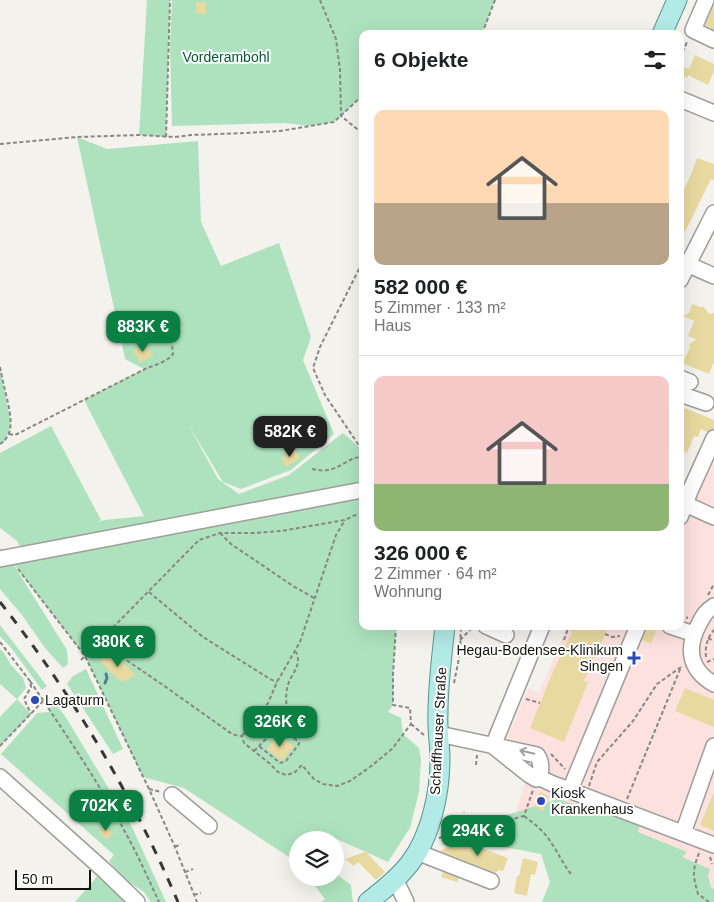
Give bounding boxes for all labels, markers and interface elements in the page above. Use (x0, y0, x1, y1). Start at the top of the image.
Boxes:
icon: filters (641, 46, 669, 74)
text: 6 Objekte (374, 48, 469, 71)
park label: Vorderambohl (182, 49, 270, 65)
icon: home (477, 143, 567, 233)
text: 582 000 € (374, 275, 467, 298)
text: 5 Zimmer · 133 m² (374, 299, 506, 316)
pin: 883K € (102, 310, 184, 353)
text: Haus (374, 317, 411, 334)
text: 883K € (117, 318, 169, 335)
icon: home (477, 408, 567, 498)
pin: 582K € (249, 416, 331, 458)
text: 582K € (264, 423, 316, 440)
text: 326 000 € (374, 541, 467, 564)
text: 2 Zimmer · 64 m² (374, 565, 497, 582)
text: Wohnung (374, 583, 442, 600)
pin: 380K € (77, 626, 159, 668)
text: 380K € (92, 633, 144, 650)
place label: Hegau-Bodensee-Klinikum Singen (456, 642, 623, 674)
marker: Hegau-Bodensee-Klinikum Singen (627, 651, 641, 665)
street label: Schaffhauser Straße (427, 666, 449, 795)
place label: Lagaturm (45, 692, 104, 708)
marker: Lagaturm (29, 694, 41, 706)
pin: 326K € (239, 706, 321, 748)
text: 326K € (254, 713, 306, 730)
one-way arrow (519, 747, 535, 757)
place label: Kiosk Krankenhaus (551, 785, 634, 817)
pin: 702K € (65, 790, 147, 832)
marker: Kiosk Krankenhaus (535, 795, 547, 807)
text: 702K € (80, 797, 132, 814)
pin: 294K € (437, 814, 519, 857)
text: 294K € (452, 822, 504, 839)
map controls (289, 831, 344, 886)
button: layers (289, 831, 344, 886)
scale bar (15, 867, 91, 890)
text: 50 m (22, 871, 53, 887)

